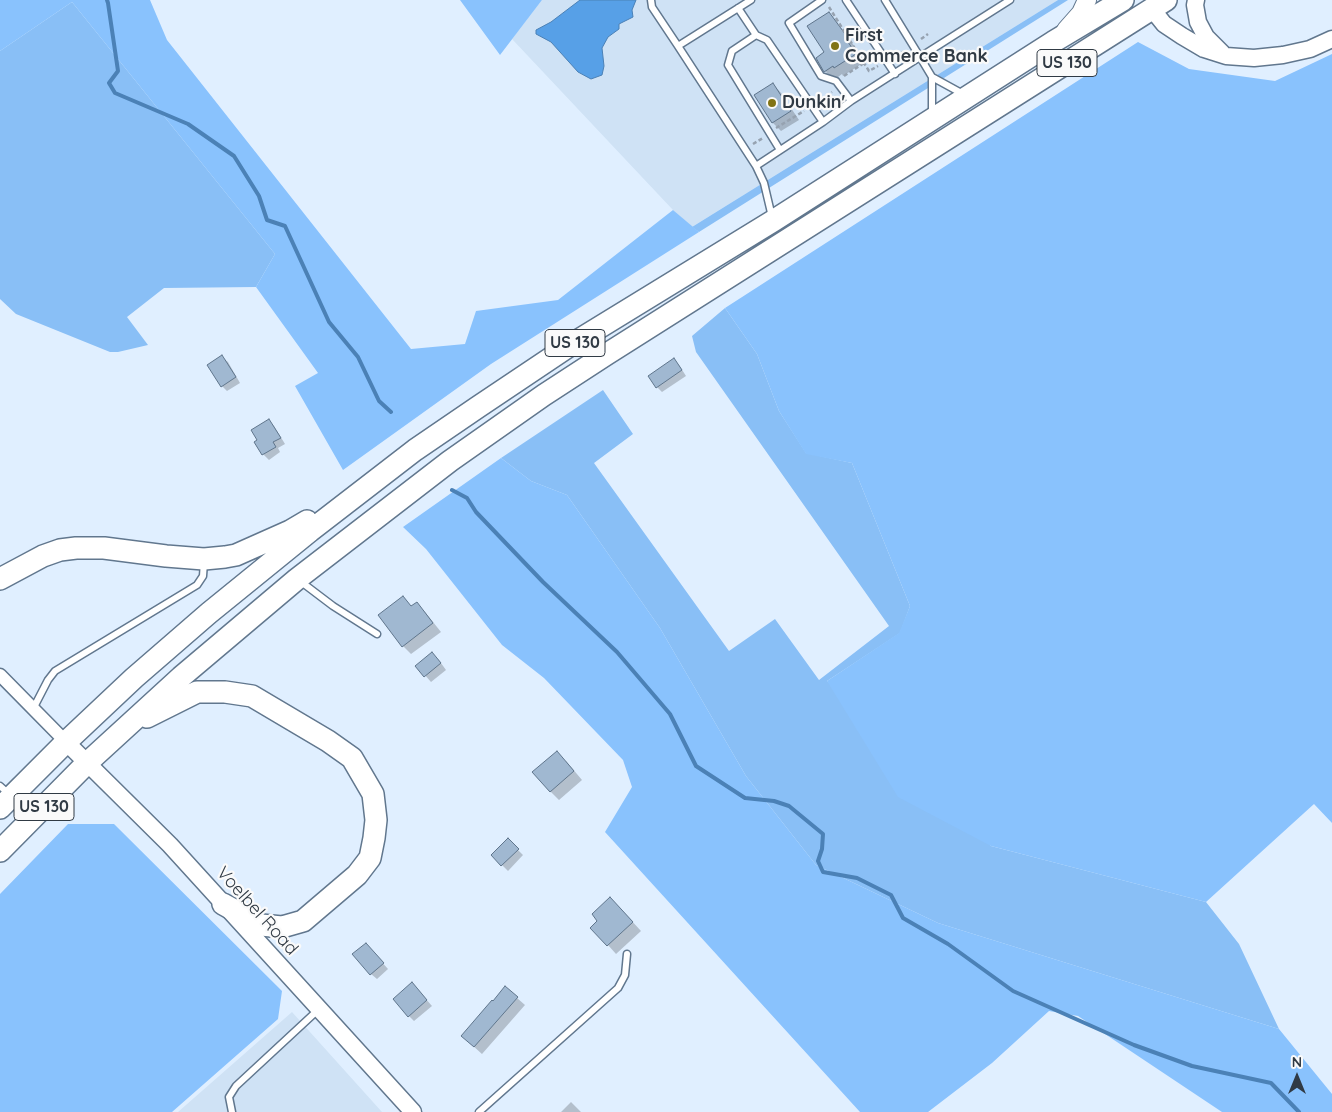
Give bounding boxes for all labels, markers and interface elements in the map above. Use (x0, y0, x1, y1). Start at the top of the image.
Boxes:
place label: First Commerce Bank (845, 25, 988, 68)
marker: First Commerce Bank (829, 40, 841, 52)
road number: US 130 (1037, 49, 1097, 76)
place label: Dunkin' (782, 92, 845, 114)
marker: Dunkin' (766, 97, 778, 109)
road number: US 130 (545, 329, 605, 356)
road number: US 130 (14, 794, 74, 820)
street label: Voelbel Road (212, 862, 302, 960)
north arrow (1272, 1052, 1322, 1102)
text: N (1292, 1053, 1302, 1071)

